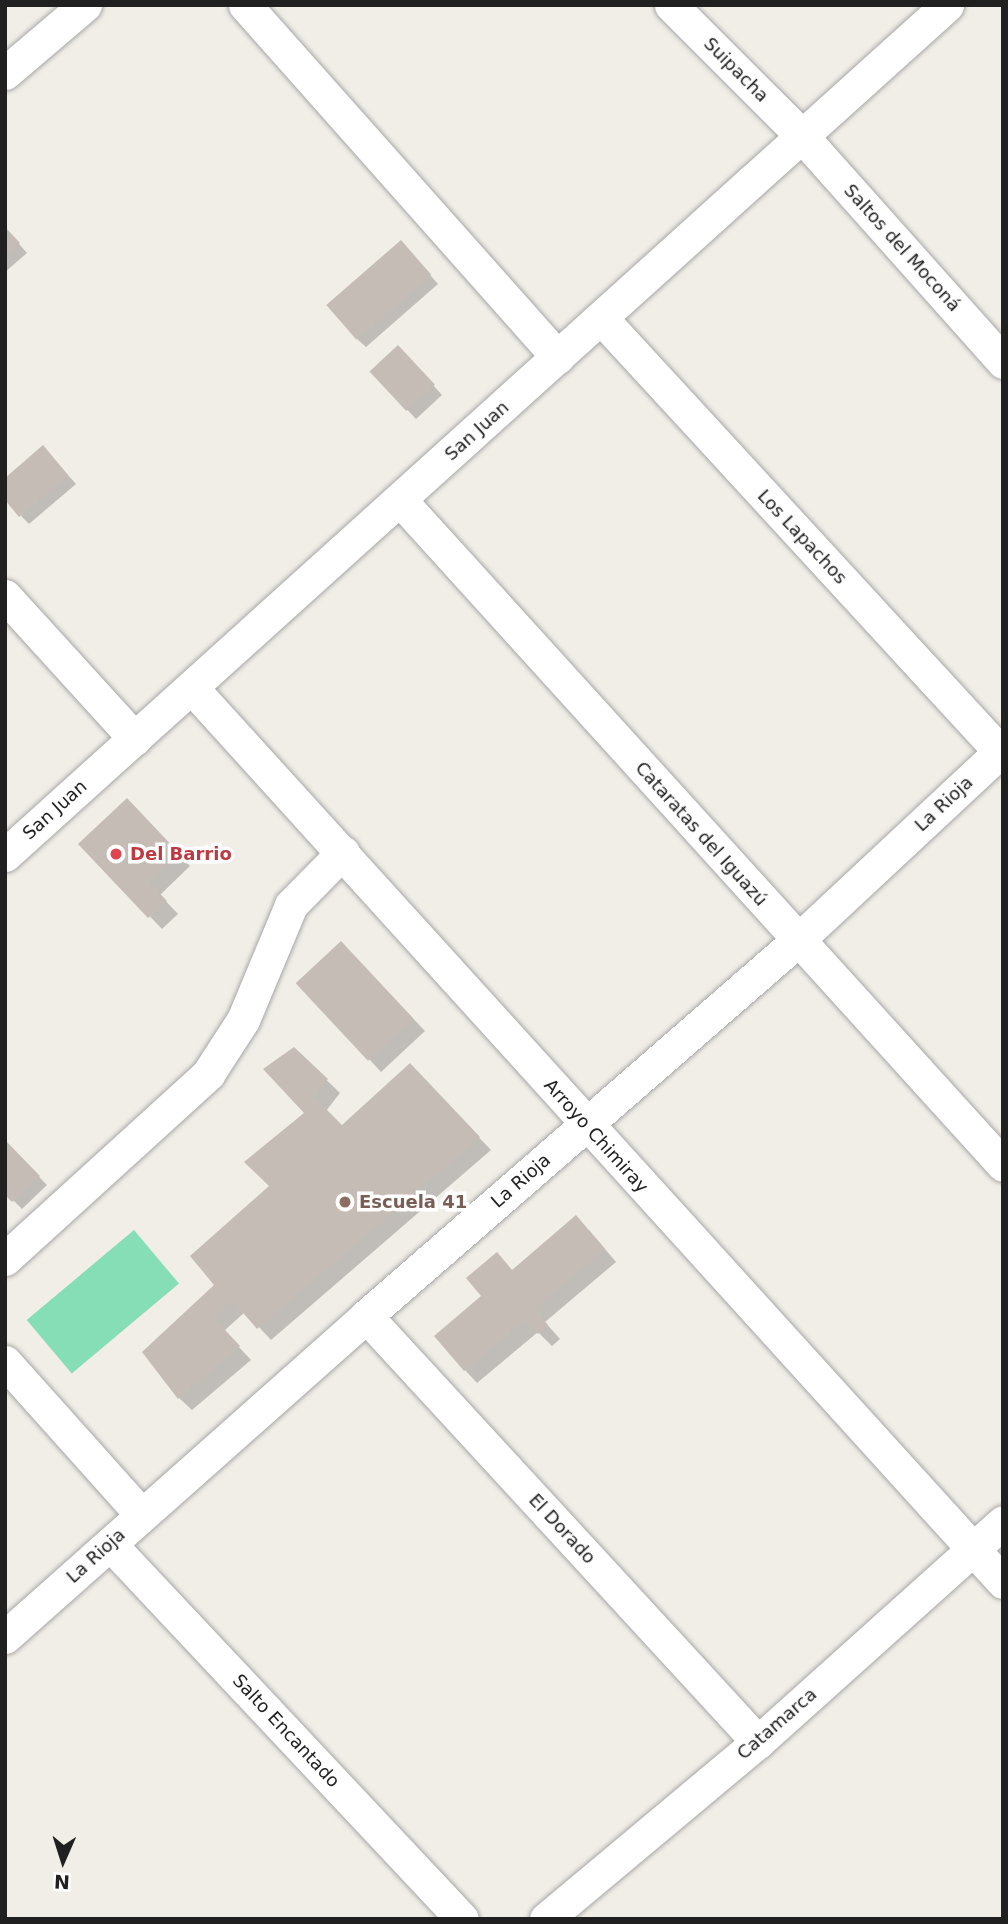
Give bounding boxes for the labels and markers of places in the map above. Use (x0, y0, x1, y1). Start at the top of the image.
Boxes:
place label: Del Barrio (130, 843, 232, 865)
marker: Del Barrio (108, 846, 124, 862)
place label: Escuela 41 (359, 1191, 467, 1213)
marker: Escuela 41 (337, 1194, 353, 1210)

